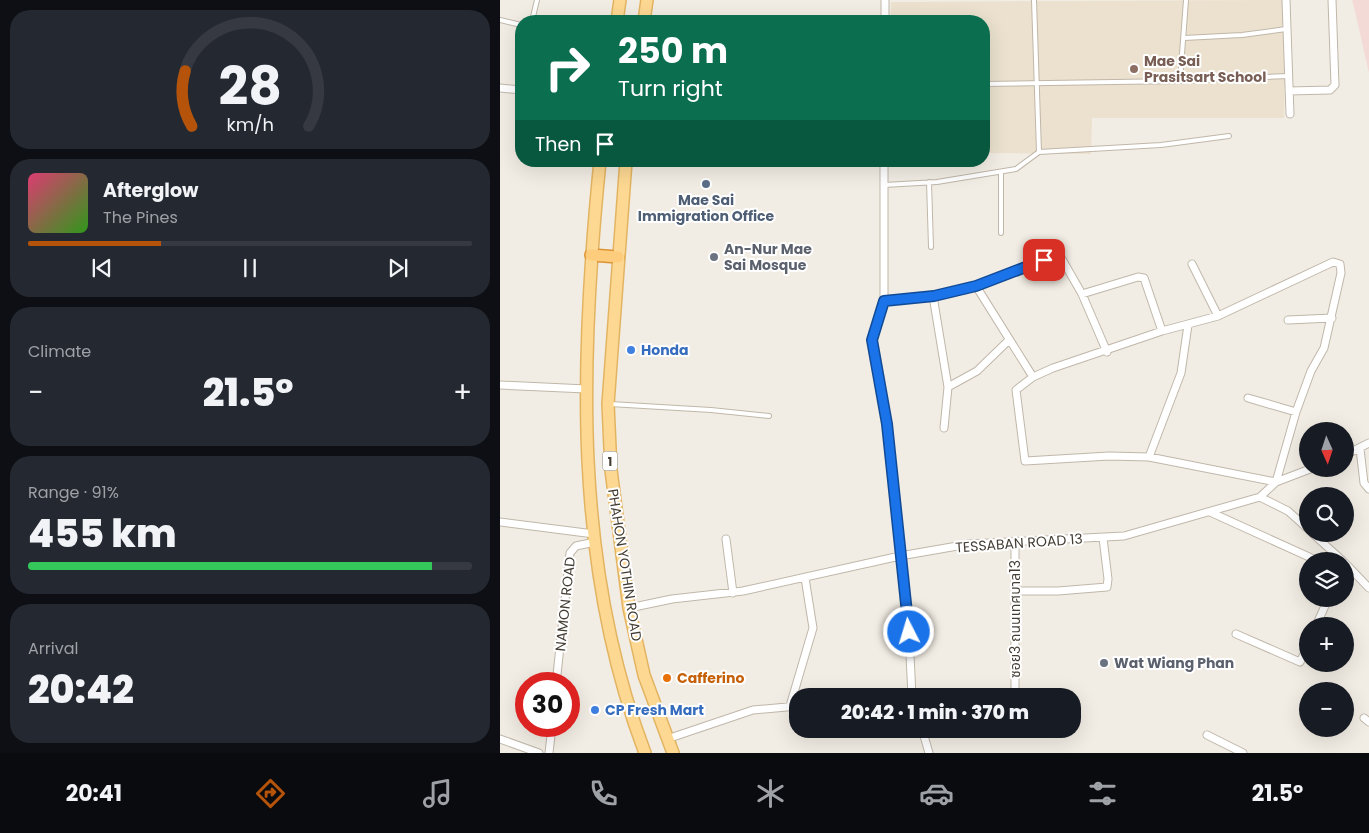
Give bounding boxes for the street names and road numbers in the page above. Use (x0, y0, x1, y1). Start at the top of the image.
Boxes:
road number: 1 (602, 452, 618, 471)
street label: PHAHON YOTHIN ROAD (603, 487, 647, 643)
street label: TESSABAN ROAD 13 (955, 529, 1083, 557)
street label: NAMON ROAD (550, 556, 580, 652)
street label: ซอย3 ถนนเทศบาล13 (1005, 560, 1025, 678)

